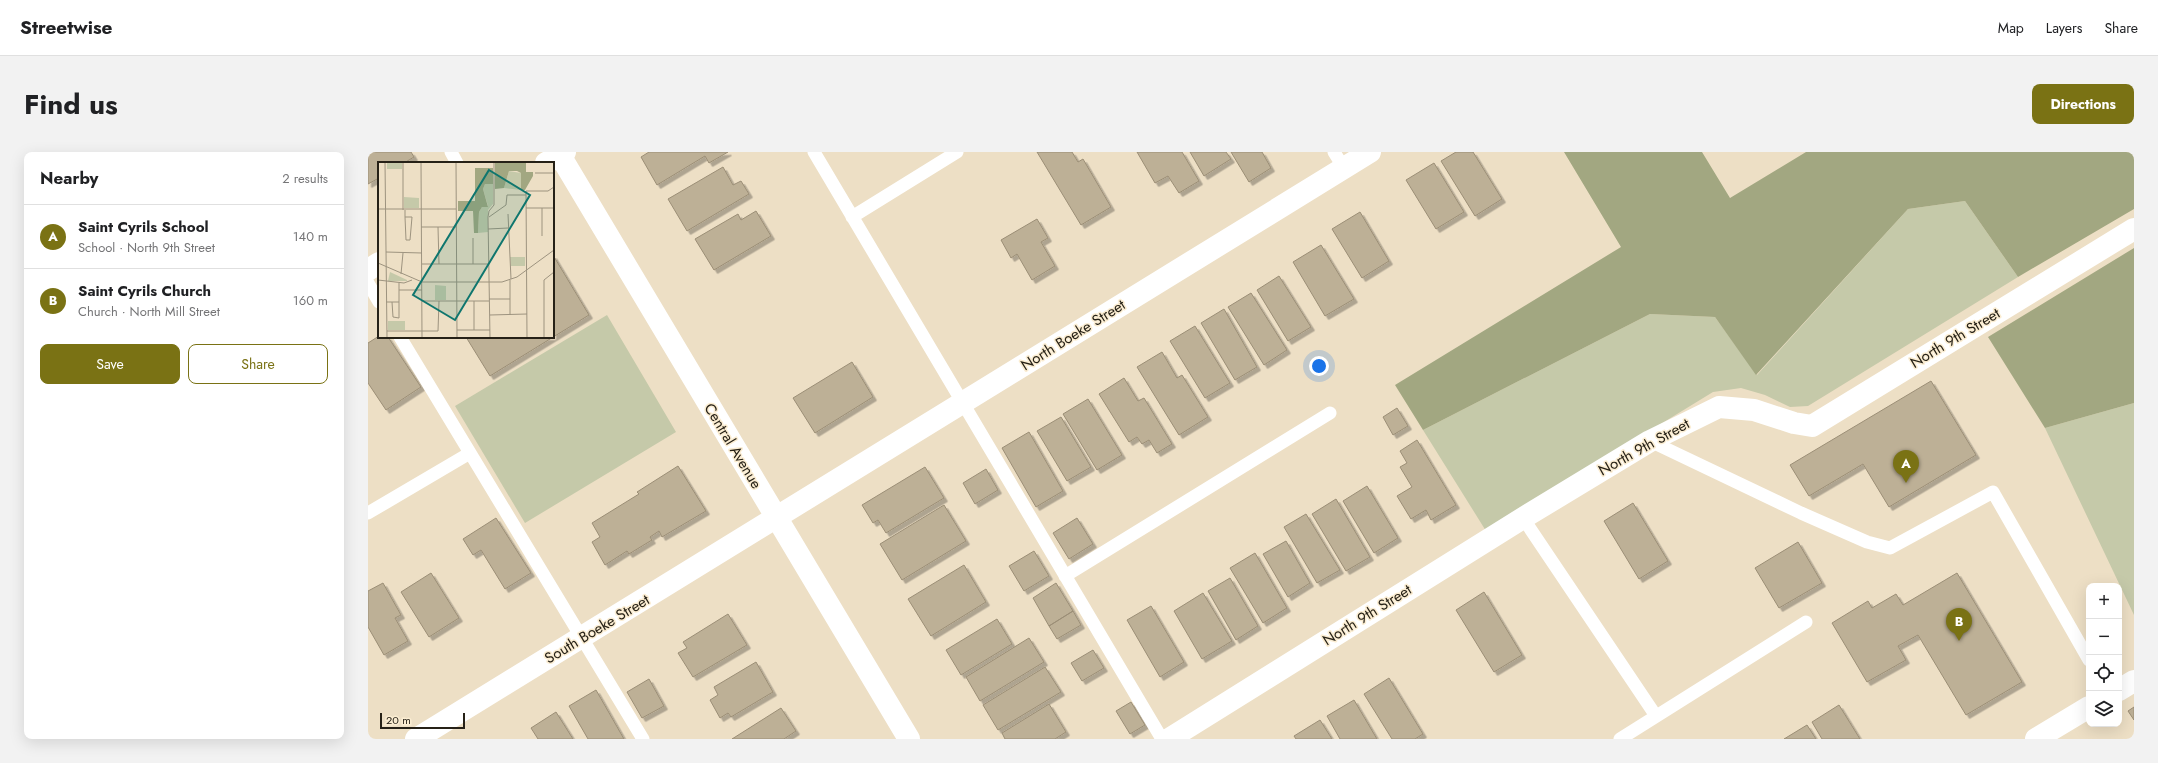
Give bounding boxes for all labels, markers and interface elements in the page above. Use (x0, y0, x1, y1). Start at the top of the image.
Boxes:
text: Streetwise (20, 14, 113, 41)
text: Map (1998, 18, 2024, 38)
text: Layers (2046, 18, 2082, 38)
text: Share (2104, 18, 2138, 38)
text: Find us (24, 84, 118, 125)
button: Directions (2032, 84, 2134, 124)
inset map (378, 162, 554, 338)
text: Nearby (40, 166, 98, 190)
text: 2 results (282, 169, 328, 188)
text: Saint Cyrils School (78, 216, 209, 238)
text: A (48, 227, 58, 246)
text: 140 m (293, 227, 328, 246)
text: School · North 9th Street (78, 238, 215, 257)
text: Saint Cyrils Church (78, 280, 211, 302)
text: B (49, 291, 57, 310)
text: 160 m (293, 291, 328, 310)
street label: North Boeke Street (1016, 294, 1130, 376)
text: Church · North Mill Street (78, 302, 220, 321)
street label: North 9th Street (1906, 302, 2004, 374)
button: Save (40, 344, 180, 384)
button: Share (188, 344, 328, 384)
your location (1309, 356, 1329, 376)
street label: Central Avenue (699, 399, 767, 493)
street label: North 9th Street (1594, 413, 1694, 481)
pin: A (1893, 450, 1919, 483)
street label: North 9th Street (1318, 579, 1416, 651)
map controls (2086, 583, 2122, 727)
button: + (2086, 583, 2122, 619)
street label: South Boeke Street (540, 589, 654, 669)
pin: B (1946, 608, 1972, 641)
button: − (2086, 619, 2122, 655)
button: locate (2086, 655, 2122, 691)
button: layers (2086, 691, 2122, 727)
scale bar (380, 711, 465, 730)
text: 20 m (386, 712, 411, 728)

